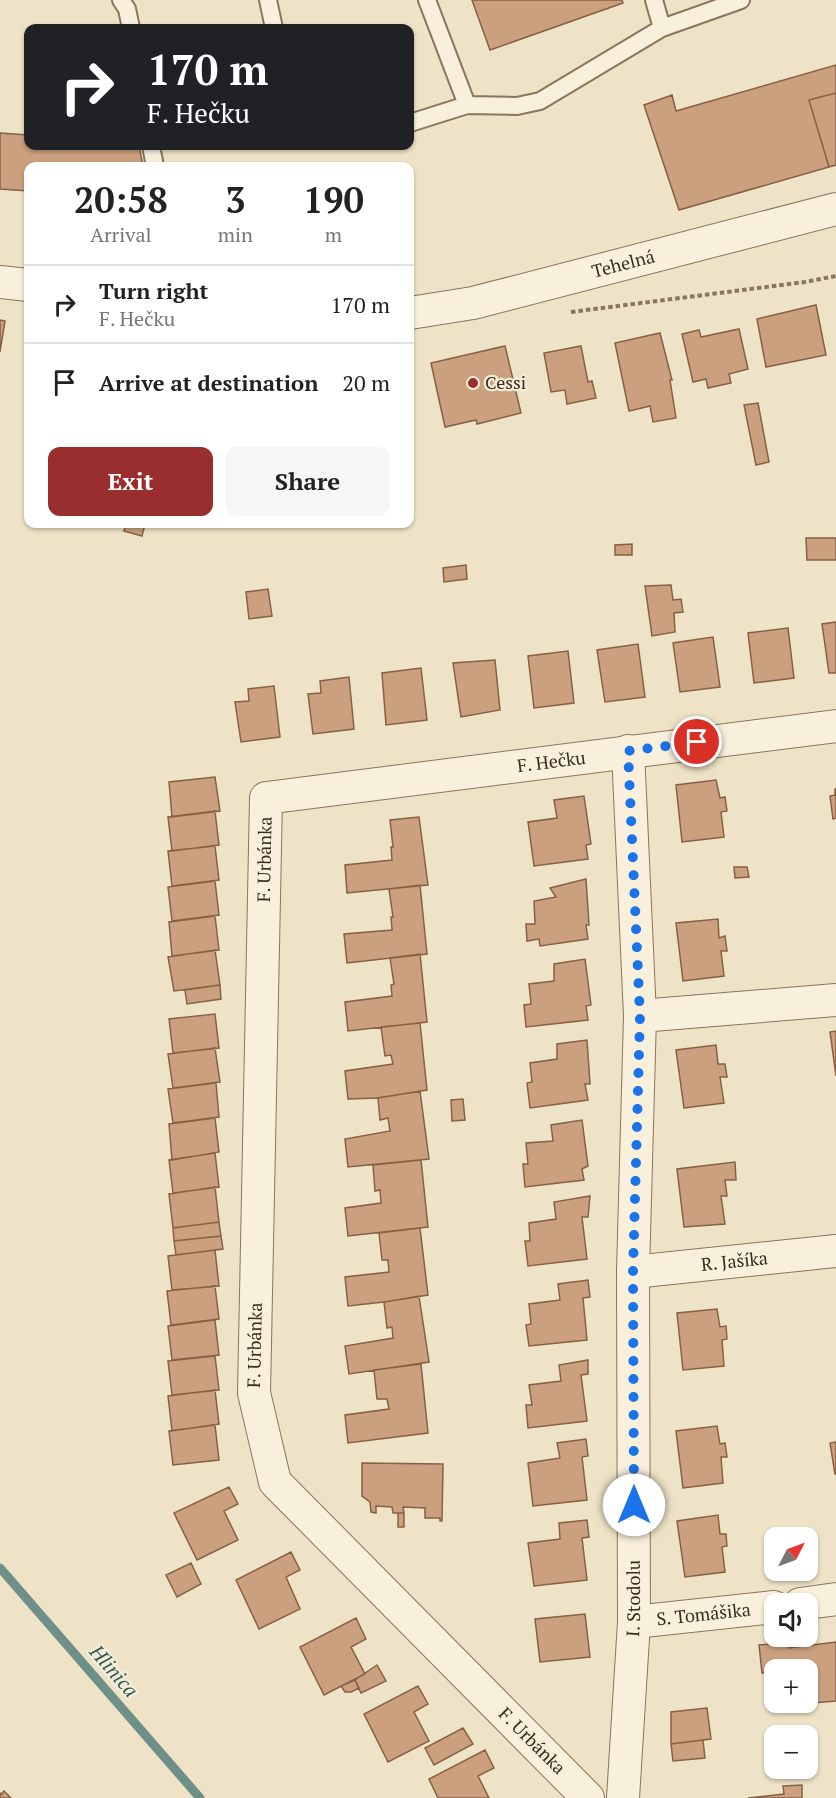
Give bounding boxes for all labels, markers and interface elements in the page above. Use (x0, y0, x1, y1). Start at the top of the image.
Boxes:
text: 170 m (147, 41, 268, 97)
icon: right (48, 48, 126, 126)
text: F. Hečku (147, 95, 250, 131)
text: 20:58 (74, 176, 168, 223)
text: 3 (225, 176, 246, 223)
text: 190 (303, 176, 364, 223)
text: Arrival (90, 221, 152, 248)
text: min (218, 221, 253, 248)
text: m (325, 221, 342, 248)
street label: Tehelná (589, 243, 657, 283)
text: Turn right (99, 276, 208, 305)
icon: right (48, 288, 81, 321)
text: 170 m (330, 290, 390, 319)
text: F. Hečku (99, 305, 175, 332)
icon: arrive (48, 366, 81, 399)
text: Arrive at destination (99, 368, 318, 397)
text: 20 m (342, 368, 390, 397)
place label: Cessi (485, 370, 526, 394)
marker: Cessi (466, 376, 480, 390)
button: Exit (48, 447, 213, 516)
button: Share (225, 447, 390, 516)
pin (671, 716, 722, 767)
icon: arrive (680, 725, 713, 758)
street label: F. Hečku (516, 745, 587, 777)
street label: F. Urbánka (251, 816, 277, 902)
street label: R. Jašíka (700, 1245, 769, 1276)
street label: F. Urbánka (241, 1302, 267, 1388)
position arrow (602, 1473, 666, 1537)
north arrow (764, 1527, 818, 1581)
map controls (764, 1527, 818, 1779)
street label: I. Stodolu (620, 1560, 645, 1638)
button: sound (764, 1593, 818, 1647)
street label: S. Tomášika (655, 1597, 752, 1631)
water label: Hlinica (83, 1638, 145, 1703)
button: + (764, 1659, 818, 1713)
street label: F. Urbánka (494, 1702, 571, 1779)
button: − (764, 1725, 818, 1779)

